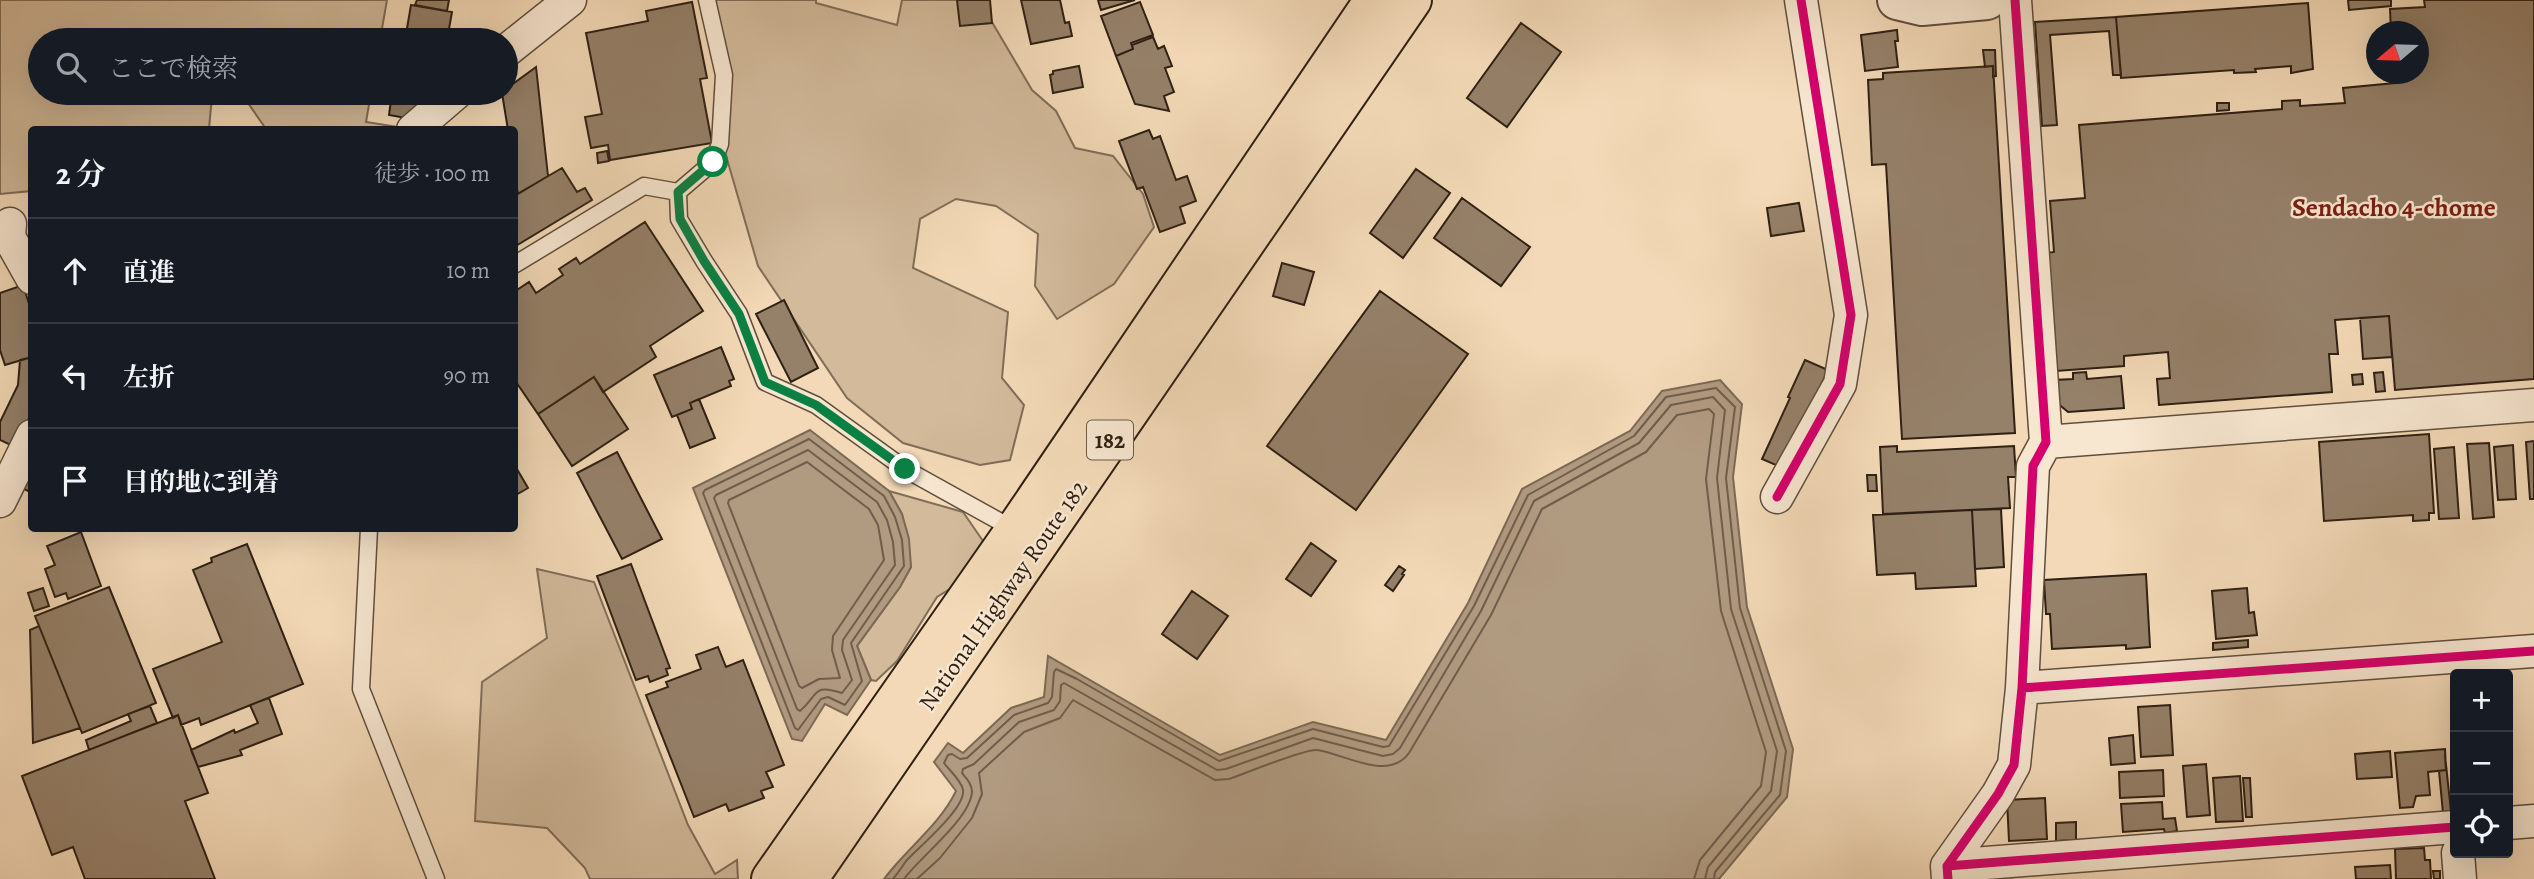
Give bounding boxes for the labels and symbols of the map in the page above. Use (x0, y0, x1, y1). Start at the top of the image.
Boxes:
north arrow (2366, 21, 2429, 84)
route start (697, 146, 728, 177)
district label: Sendacho 4-chome (2292, 190, 2496, 225)
road number: 182 (1087, 420, 1133, 460)
route end (889, 453, 920, 484)
street label: National Highway Route 182 (911, 473, 1095, 717)

